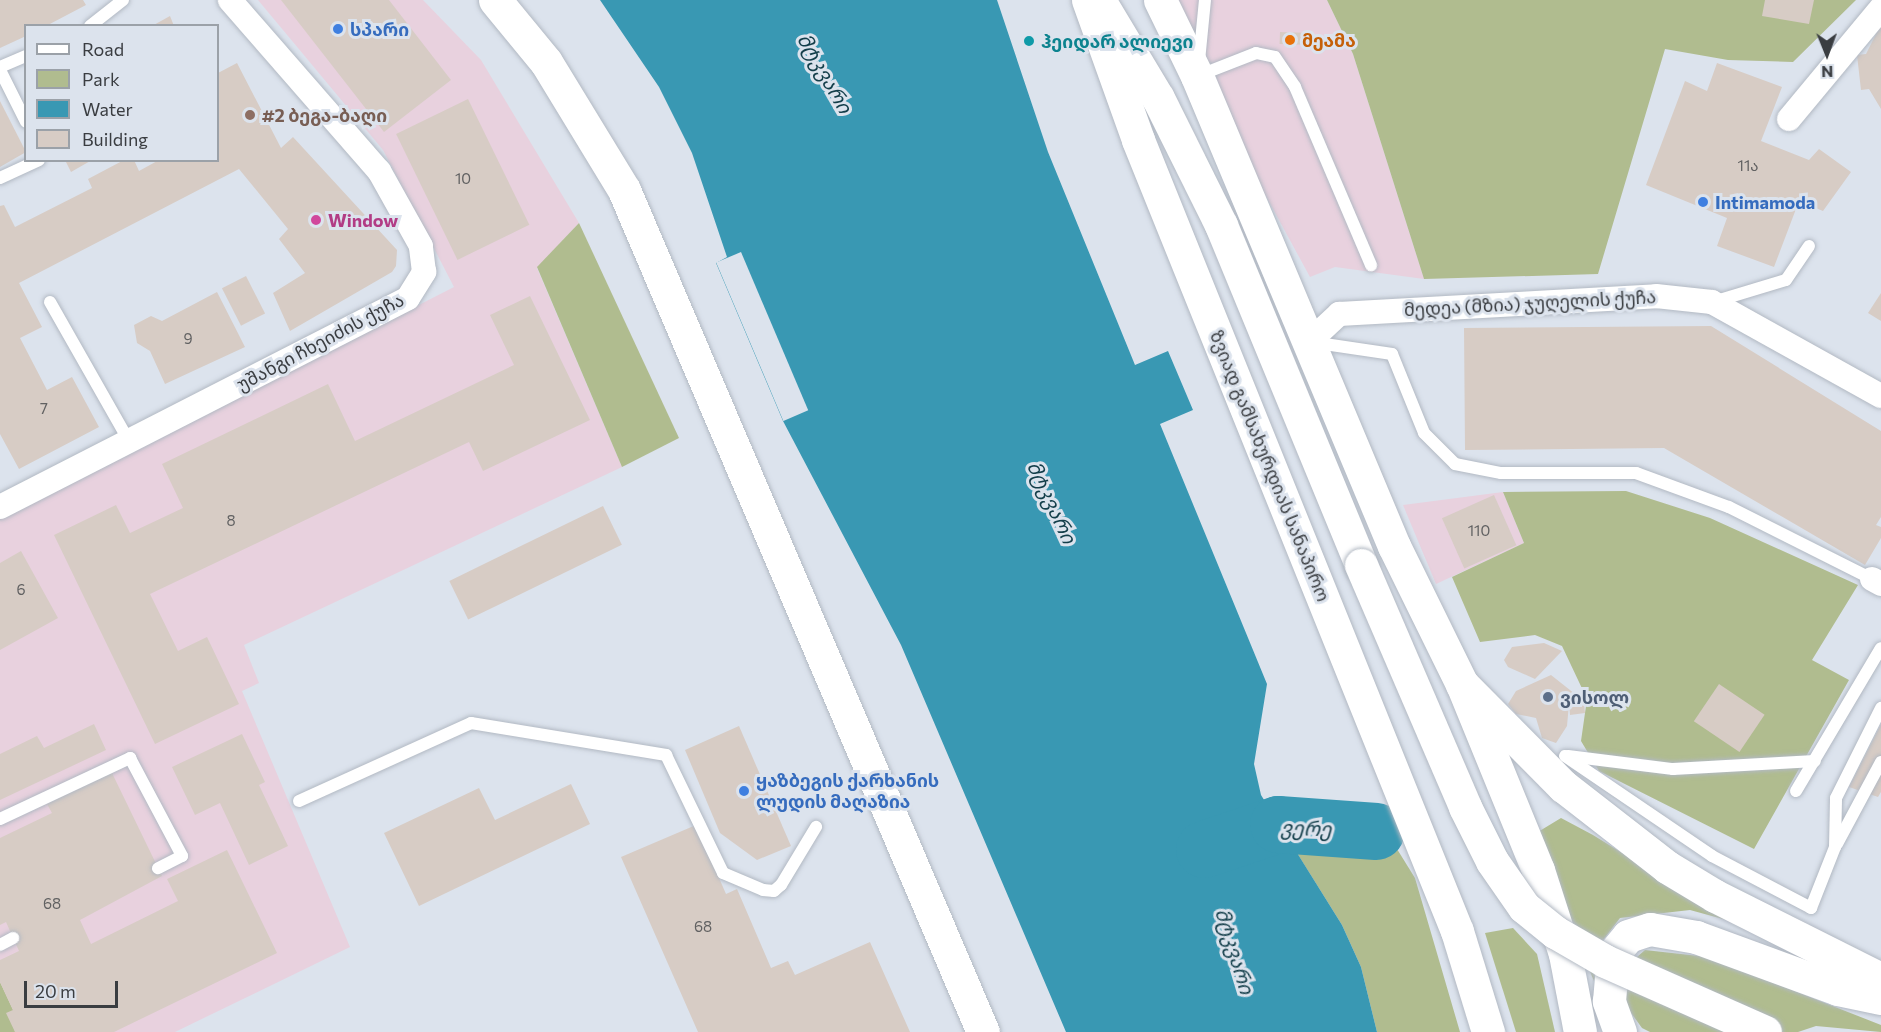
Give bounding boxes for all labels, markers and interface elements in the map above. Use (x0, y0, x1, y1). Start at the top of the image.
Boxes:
place label: სპარი (350, 18, 409, 40)
marker: სპარი (331, 22, 345, 36)
legend (24, 24, 219, 162)
north arrow (1797, 24, 1857, 84)
water label: მტკვარი (793, 29, 857, 117)
place label: მეამა (1302, 29, 1356, 51)
place label: ჰეიდარ ალიევი (1041, 30, 1193, 52)
marker: მეამა (1283, 33, 1297, 47)
marker: ჰეიდარ ალიევი (1022, 34, 1036, 48)
text: Road (82, 38, 124, 60)
text: N (1821, 63, 1833, 82)
text: Park (82, 68, 120, 90)
text: Water (82, 98, 133, 120)
place label: #2 ბეგა-ბაღი (262, 104, 387, 126)
marker: #2 ბეგა-ბაღი (243, 108, 257, 122)
text: Building (82, 128, 148, 150)
house number: 11ა (1737, 157, 1759, 175)
house number: 10 (455, 170, 471, 188)
place label: Intimamoda (1715, 191, 1815, 213)
marker: Intimamoda (1696, 195, 1710, 209)
place label: Window (328, 209, 398, 231)
marker: Window (309, 213, 323, 227)
street label: მედეა (მზია) ჯუღელის ქუჩა (1403, 286, 1657, 320)
street label: უშანგი ჩხეიძის ქუჩა (233, 289, 407, 395)
street label: ზვიად გამსახურდიას სანაპირო (1206, 327, 1334, 605)
house number: 9 (183, 330, 193, 348)
house number: 7 (40, 400, 48, 418)
water label: მტკვარი (1022, 457, 1082, 547)
house number: 8 (226, 512, 236, 530)
house number: 110 (1468, 522, 1490, 540)
house number: 6 (16, 581, 26, 599)
place label: ვისოლ (1560, 686, 1629, 708)
marker: ვისოლ (1541, 690, 1555, 704)
place label: ყაზბეგის ქარხანის ლუდის მაღაზია (756, 770, 939, 812)
marker: ყაზბეგის ქარხანის ლუდის მაღაზია (737, 784, 751, 798)
water label: ვერე (1280, 815, 1332, 841)
house number: 68 (43, 895, 61, 913)
water label: მტკვარი (1211, 905, 1259, 997)
house number: 68 (694, 918, 712, 936)
scale bar (27, 969, 122, 1007)
text: 20 m (35, 980, 76, 1002)

